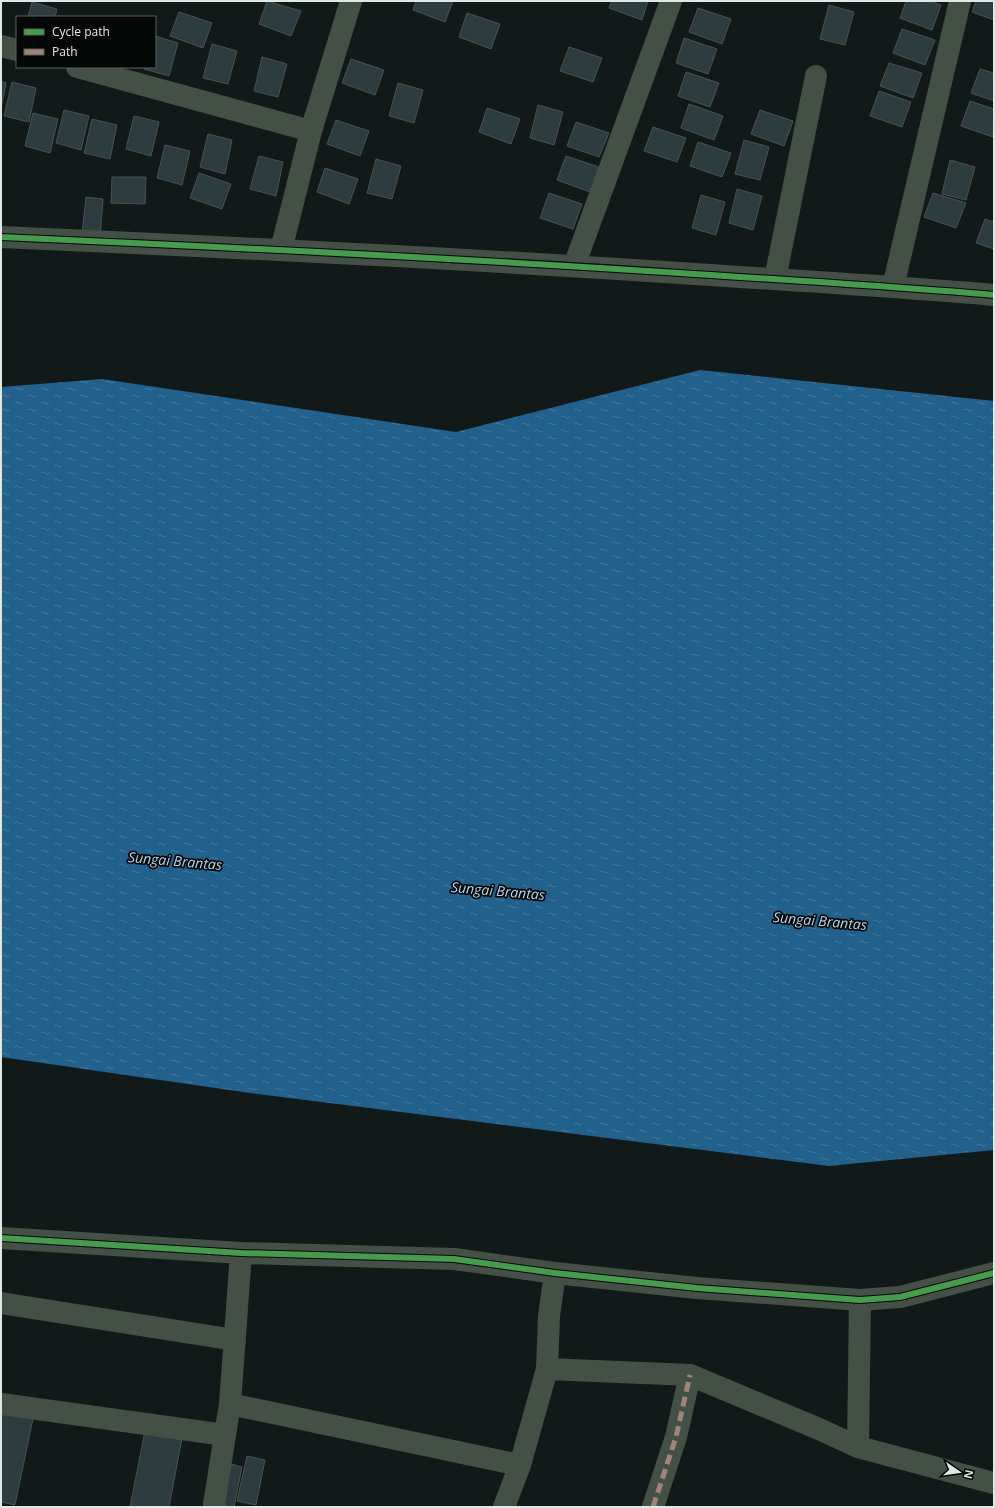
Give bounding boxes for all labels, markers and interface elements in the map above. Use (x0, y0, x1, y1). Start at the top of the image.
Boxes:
legend (16, 16, 156, 68)
text: Cycle path (52, 23, 110, 40)
text: Path (52, 43, 78, 60)
water label: Sungai Brantas (127, 847, 223, 874)
water label: Sungai Brantas (450, 877, 546, 904)
water label: Sungai Brantas (772, 907, 868, 934)
north arrow (939, 1452, 979, 1492)
text: N (961, 1468, 978, 1480)

